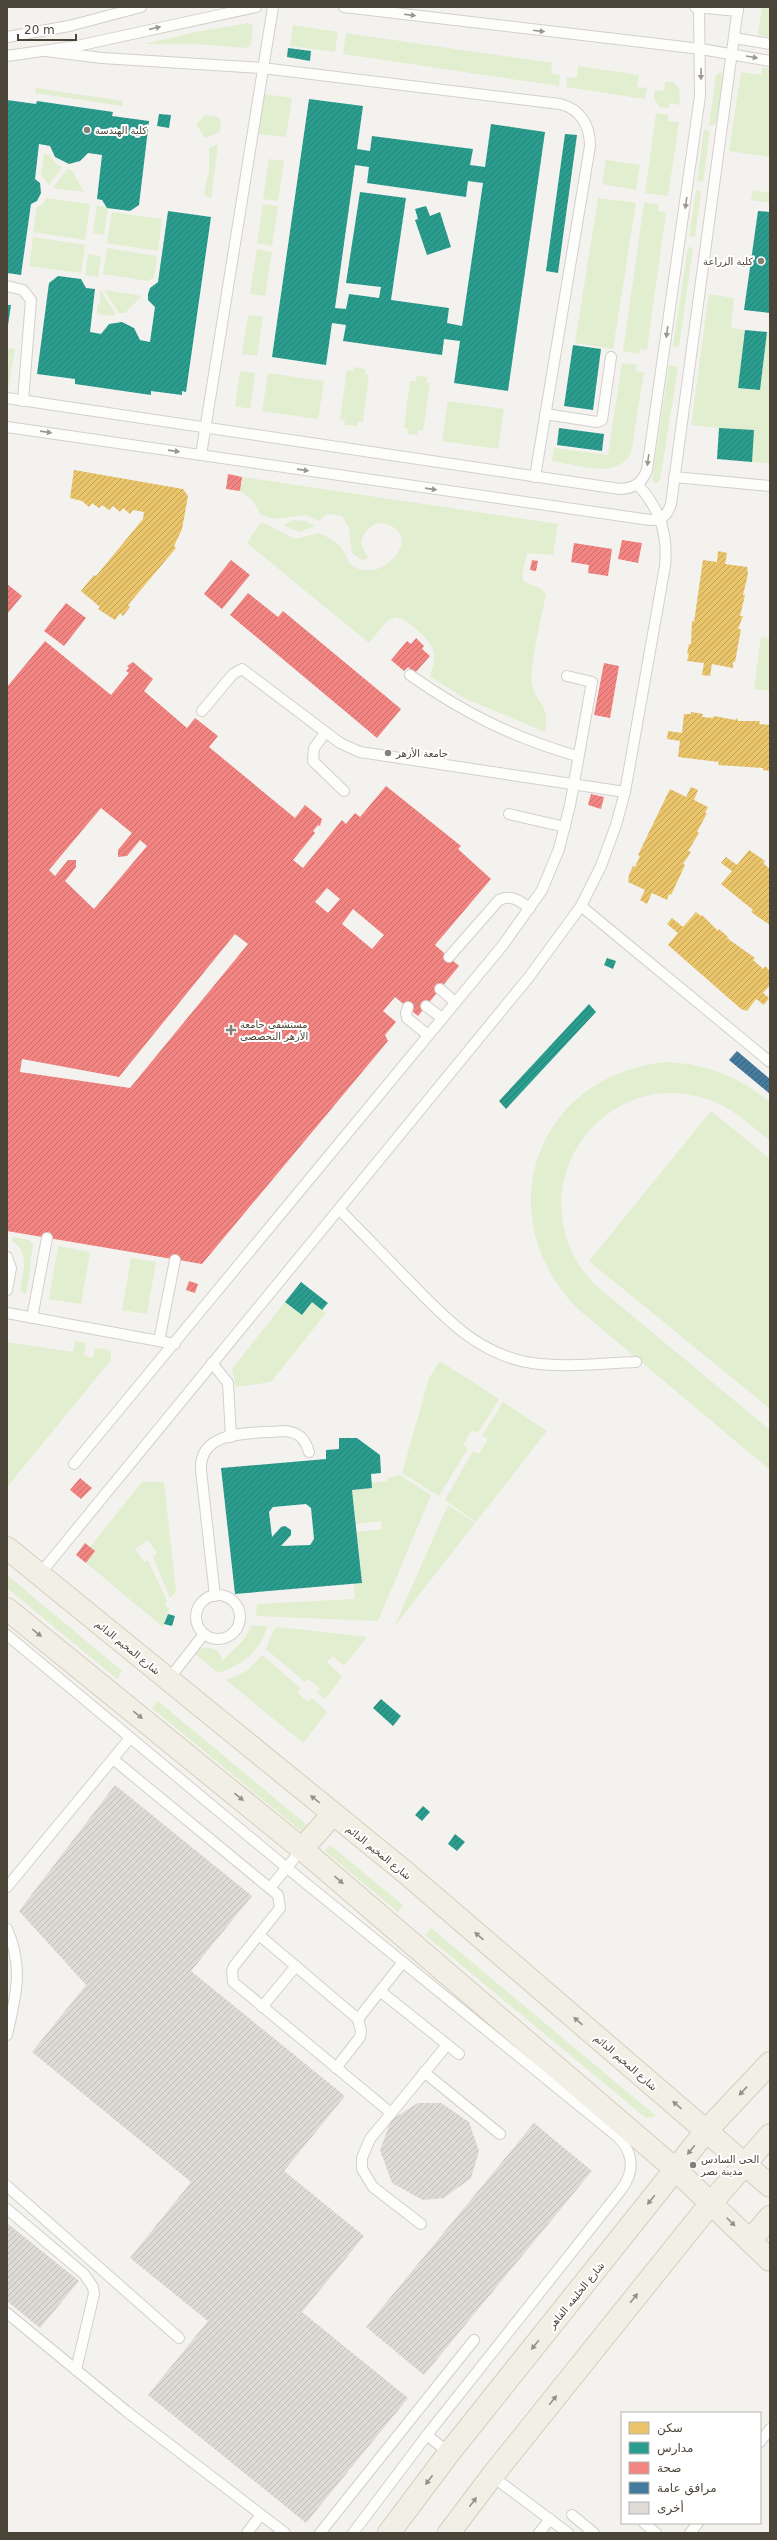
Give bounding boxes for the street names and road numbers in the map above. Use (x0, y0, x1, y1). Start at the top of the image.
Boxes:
street label: شارع المخيم الدائم (93, 1618, 162, 1677)
street label: شارع المخيم الدائم (344, 1823, 413, 1882)
street label: شارع المخيم الدائم (591, 2032, 659, 2093)
street label: شارع الخليفه القاهر (546, 2260, 607, 2332)

